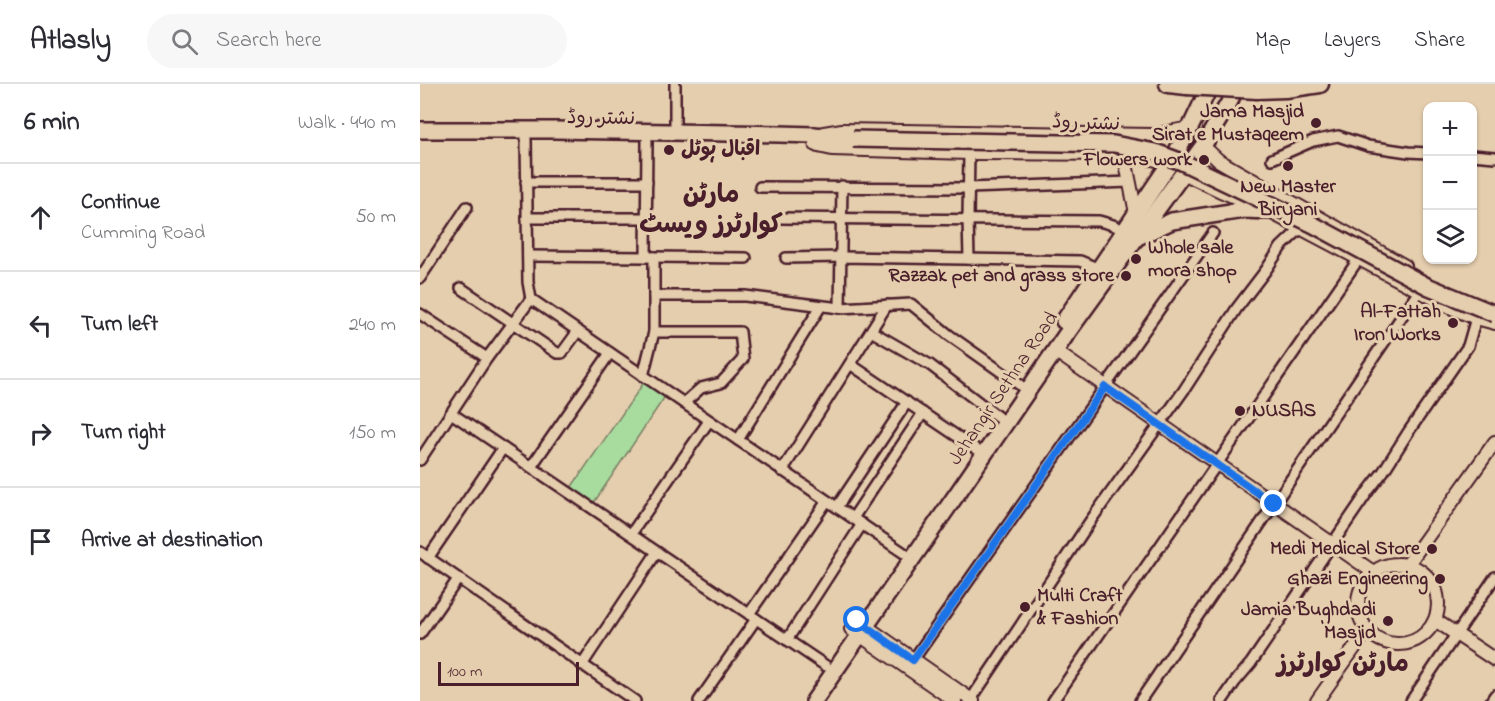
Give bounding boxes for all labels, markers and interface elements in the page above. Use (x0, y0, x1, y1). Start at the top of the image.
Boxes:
search box (147, 14, 567, 68)
text: Atlasly (30, 21, 111, 62)
icon: search (168, 25, 201, 58)
text: Search here (216, 25, 321, 57)
text: Map (1255, 26, 1291, 56)
text: Layers (1324, 26, 1381, 56)
text: Share (1414, 26, 1465, 56)
place label: Jama Masjid Sirat e Mustaqeem (1152, 98, 1305, 150)
map controls (1423, 102, 1477, 264)
button: + (1423, 102, 1477, 156)
text: 6 min (24, 104, 80, 142)
street label: نشتر روڈ (567, 104, 635, 134)
street label: نشتر روڈ (1051, 108, 1121, 140)
text: Walk · 440 m (298, 109, 396, 138)
marker: Jama Masjid Sirat e Mustaqeem (1309, 116, 1323, 130)
place label: اقبال ہوٹل (681, 136, 760, 165)
marker: اقبال ہوٹل (662, 143, 676, 157)
place label: Flowers work (1083, 146, 1193, 175)
marker: Flowers work (1197, 153, 1211, 167)
button: − (1423, 156, 1477, 210)
marker: New Master Biryani (1281, 159, 1295, 173)
place label: New Master Biryani (1240, 173, 1337, 226)
district label: مارٹن کوارٹرز ویسٹ (639, 177, 783, 245)
text: Continue (81, 187, 160, 219)
icon: ahead (24, 201, 57, 234)
text: 50 m (355, 203, 396, 232)
button: layers (1423, 210, 1477, 264)
text: Cumming Road (81, 219, 205, 248)
place label: Whole sale mora shop (1148, 234, 1237, 286)
marker: Whole sale mora shop (1129, 252, 1143, 266)
place label: Razzak pet and grass store (889, 262, 1115, 292)
marker: Razzak pet and grass store (1119, 269, 1133, 283)
place label: Al-Fattah Iron Works (1354, 298, 1441, 350)
street label: Jehangir Sethna Road (942, 306, 1067, 472)
icon: left (24, 309, 57, 342)
text: Turn left (81, 309, 158, 341)
text: 240 m (349, 311, 396, 340)
marker: Al-Fattah Iron Works (1446, 316, 1460, 330)
place label: NUSAS (1252, 397, 1316, 426)
marker: NUSAS (1233, 404, 1247, 418)
icon: right (24, 417, 57, 450)
text: Turn right (81, 417, 166, 449)
text: 150 m (349, 419, 396, 448)
route end (1260, 490, 1286, 516)
icon: arrive (24, 525, 57, 558)
text: Arrive at destination (81, 525, 263, 557)
place label: Medi Medical Store (1270, 535, 1421, 564)
marker: Medi Medical Store (1425, 542, 1439, 556)
place label: Ghazi Engineering (1287, 565, 1428, 595)
marker: Ghazi Engineering (1433, 572, 1447, 586)
place label: Multi Craft & Fashion (1036, 582, 1123, 634)
place label: Jamia Bughdadi Masjid (1241, 596, 1377, 648)
marker: Multi Craft & Fashion (1018, 600, 1032, 614)
route start (843, 606, 869, 632)
marker: Jamia Bughdadi Masjid (1381, 614, 1395, 628)
district label: مارٹن کوارٹرز (1275, 646, 1409, 684)
scale bar (438, 659, 579, 686)
text: 100 m (447, 660, 482, 684)

